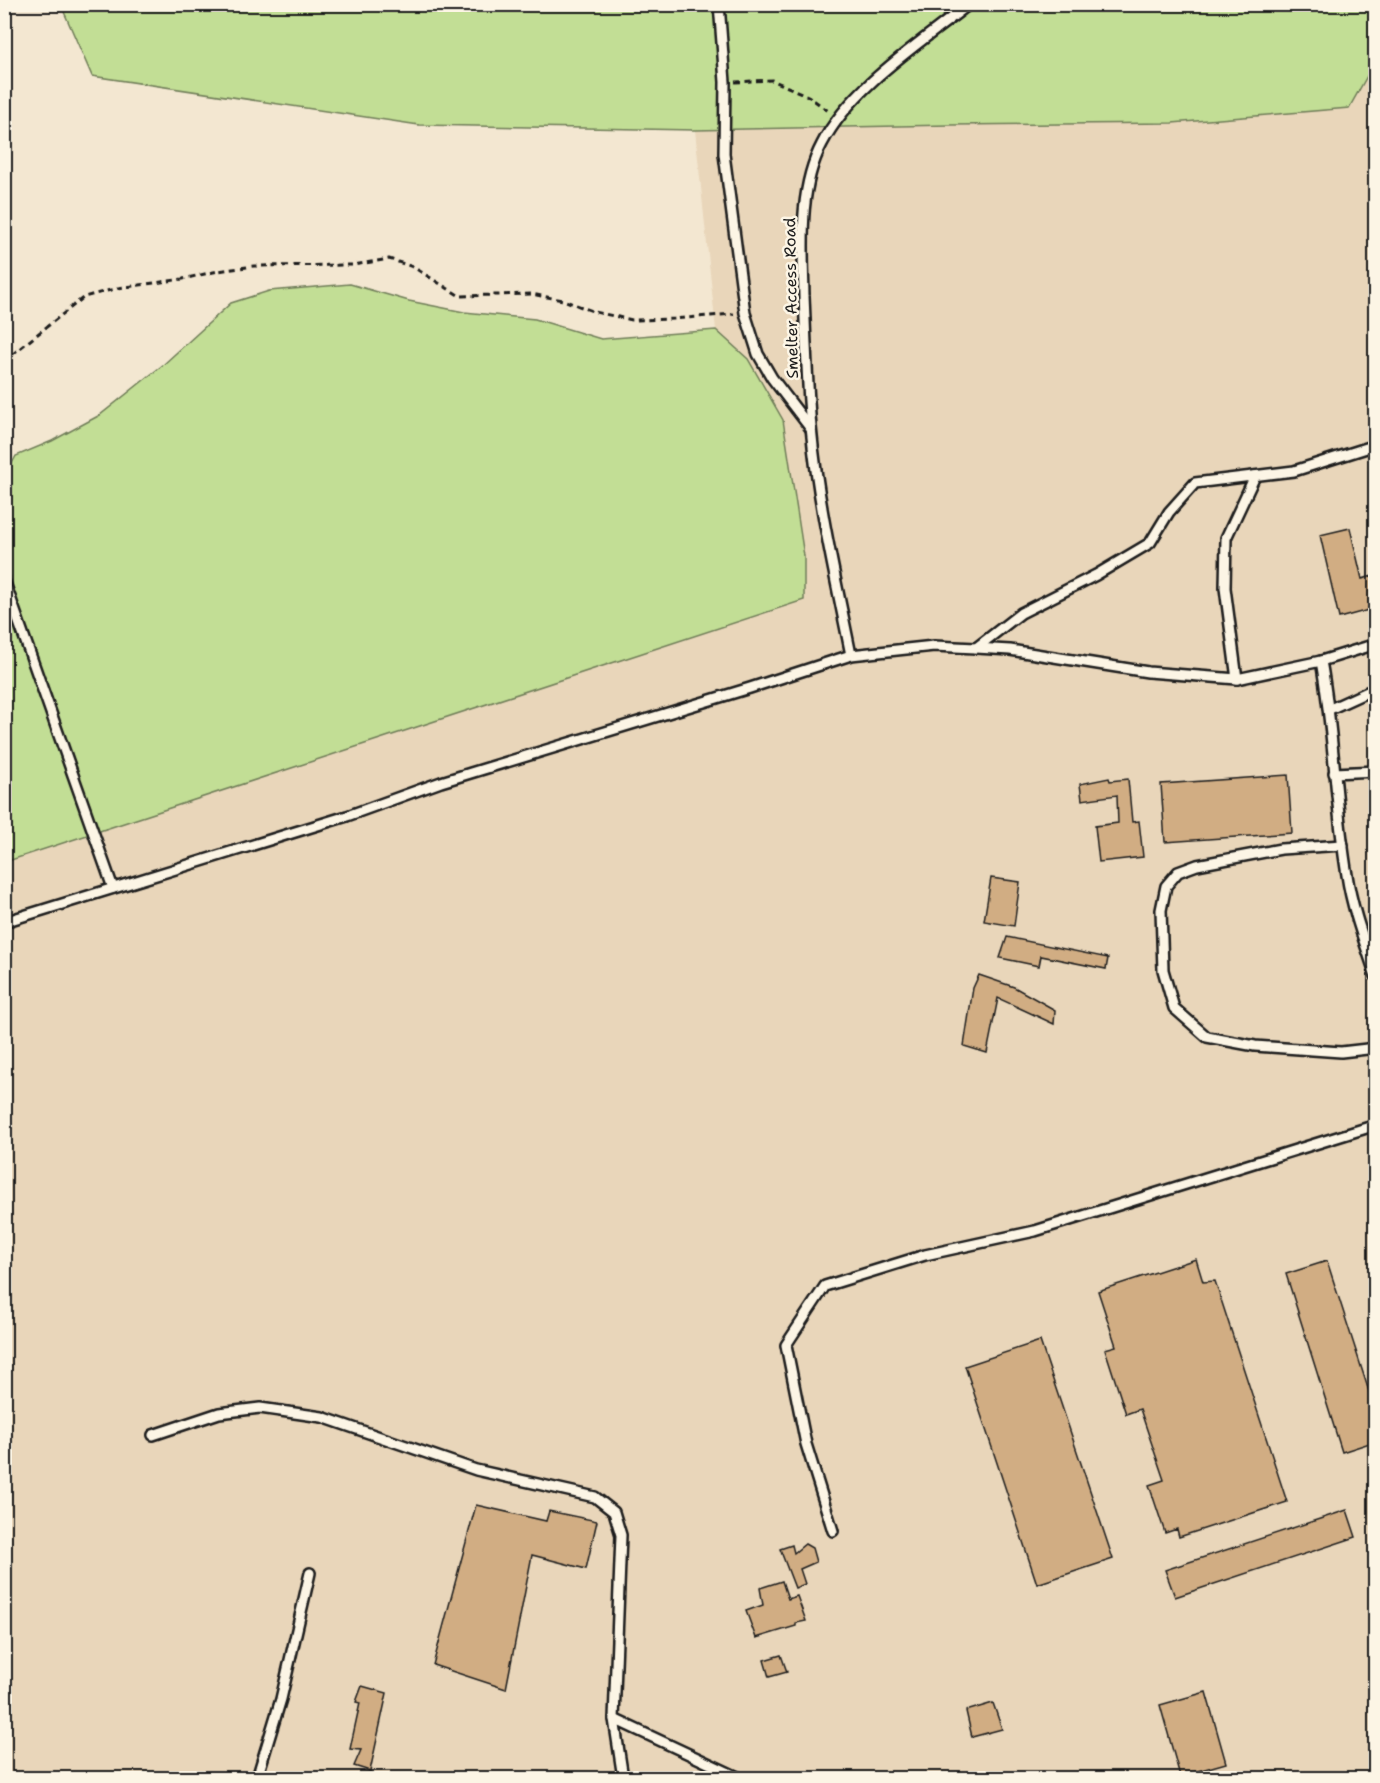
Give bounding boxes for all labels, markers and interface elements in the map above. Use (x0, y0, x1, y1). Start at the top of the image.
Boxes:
street label: Smelter Access Road (779, 217, 803, 379)

